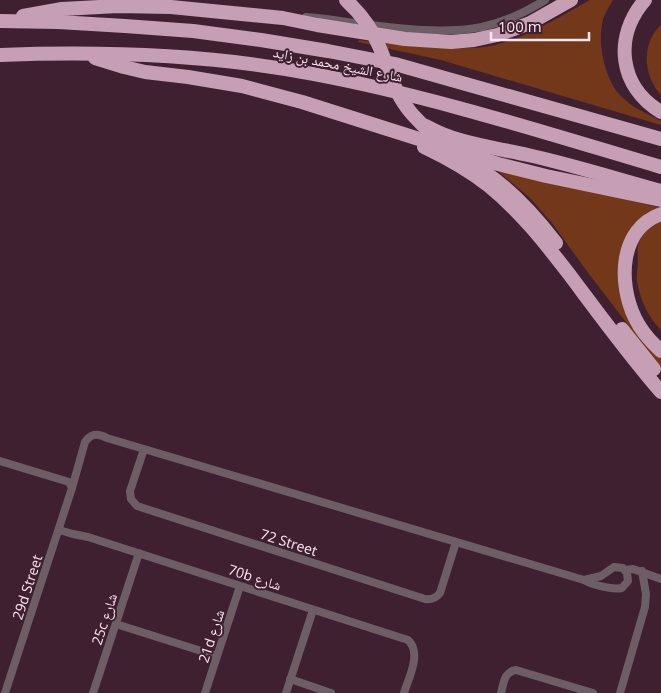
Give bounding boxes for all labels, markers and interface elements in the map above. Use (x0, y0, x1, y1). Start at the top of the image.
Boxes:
scale bar (491, 10, 588, 42)
text: 100 m (498, 16, 542, 36)
street label: شارع الشيخ محمد بن زايد (271, 42, 404, 87)
street label: 72 Street (258, 524, 320, 560)
street label: 29d Street (8, 552, 46, 622)
street label: 70b شارع (226, 559, 284, 595)
street label: 25c شارع (87, 591, 122, 647)
street label: 21d شارع (193, 607, 229, 665)

